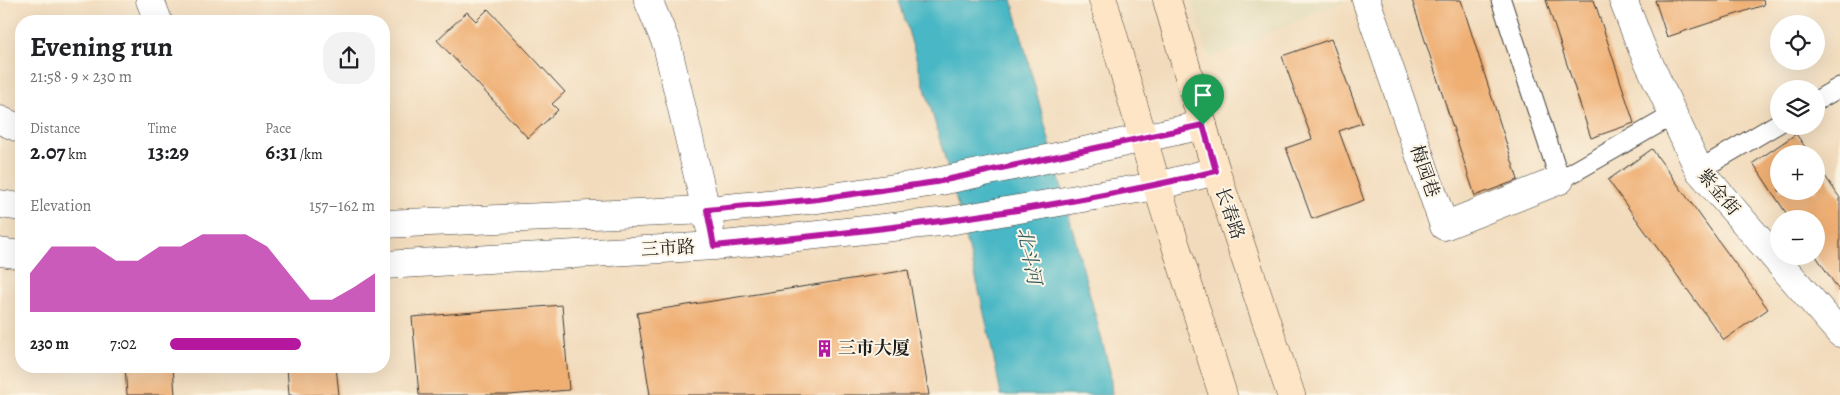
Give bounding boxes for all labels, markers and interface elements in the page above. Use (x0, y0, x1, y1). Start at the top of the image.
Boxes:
map controls (1770, 15, 1825, 265)
button: locate (1770, 15, 1825, 70)
text: Evening run (30, 28, 173, 66)
button: share (323, 32, 375, 84)
text: 21:58 · 9 × 230 m (30, 66, 132, 88)
pin (1182, 74, 1224, 125)
button: layers (1770, 80, 1825, 135)
icon: arrive (1189, 81, 1217, 109)
text: Distance (30, 119, 80, 138)
text: Time (148, 119, 177, 138)
text: Pace (265, 119, 291, 138)
text: 2.07 (30, 138, 65, 166)
text: 13:29 (148, 138, 189, 166)
text: 6:31 (265, 138, 297, 166)
street label: 梅园巷 (1405, 142, 1445, 200)
text: km (65, 145, 87, 164)
text: /km (297, 145, 323, 164)
button: + (1770, 145, 1825, 200)
street label: 紫金街 (1692, 164, 1746, 220)
street label: 长春路 (1210, 184, 1250, 242)
text: Elevation (30, 195, 91, 217)
text: 157–162 m (309, 195, 375, 217)
button: − (1770, 210, 1825, 265)
water label: 北斗河 (1011, 226, 1048, 289)
street label: 三市路 (640, 235, 696, 261)
text: 230 m (30, 333, 69, 355)
text: 7:02 (110, 333, 137, 355)
place label: 三市大厦 (838, 336, 910, 360)
building icon: 三市大厦 (814, 338, 834, 358)

